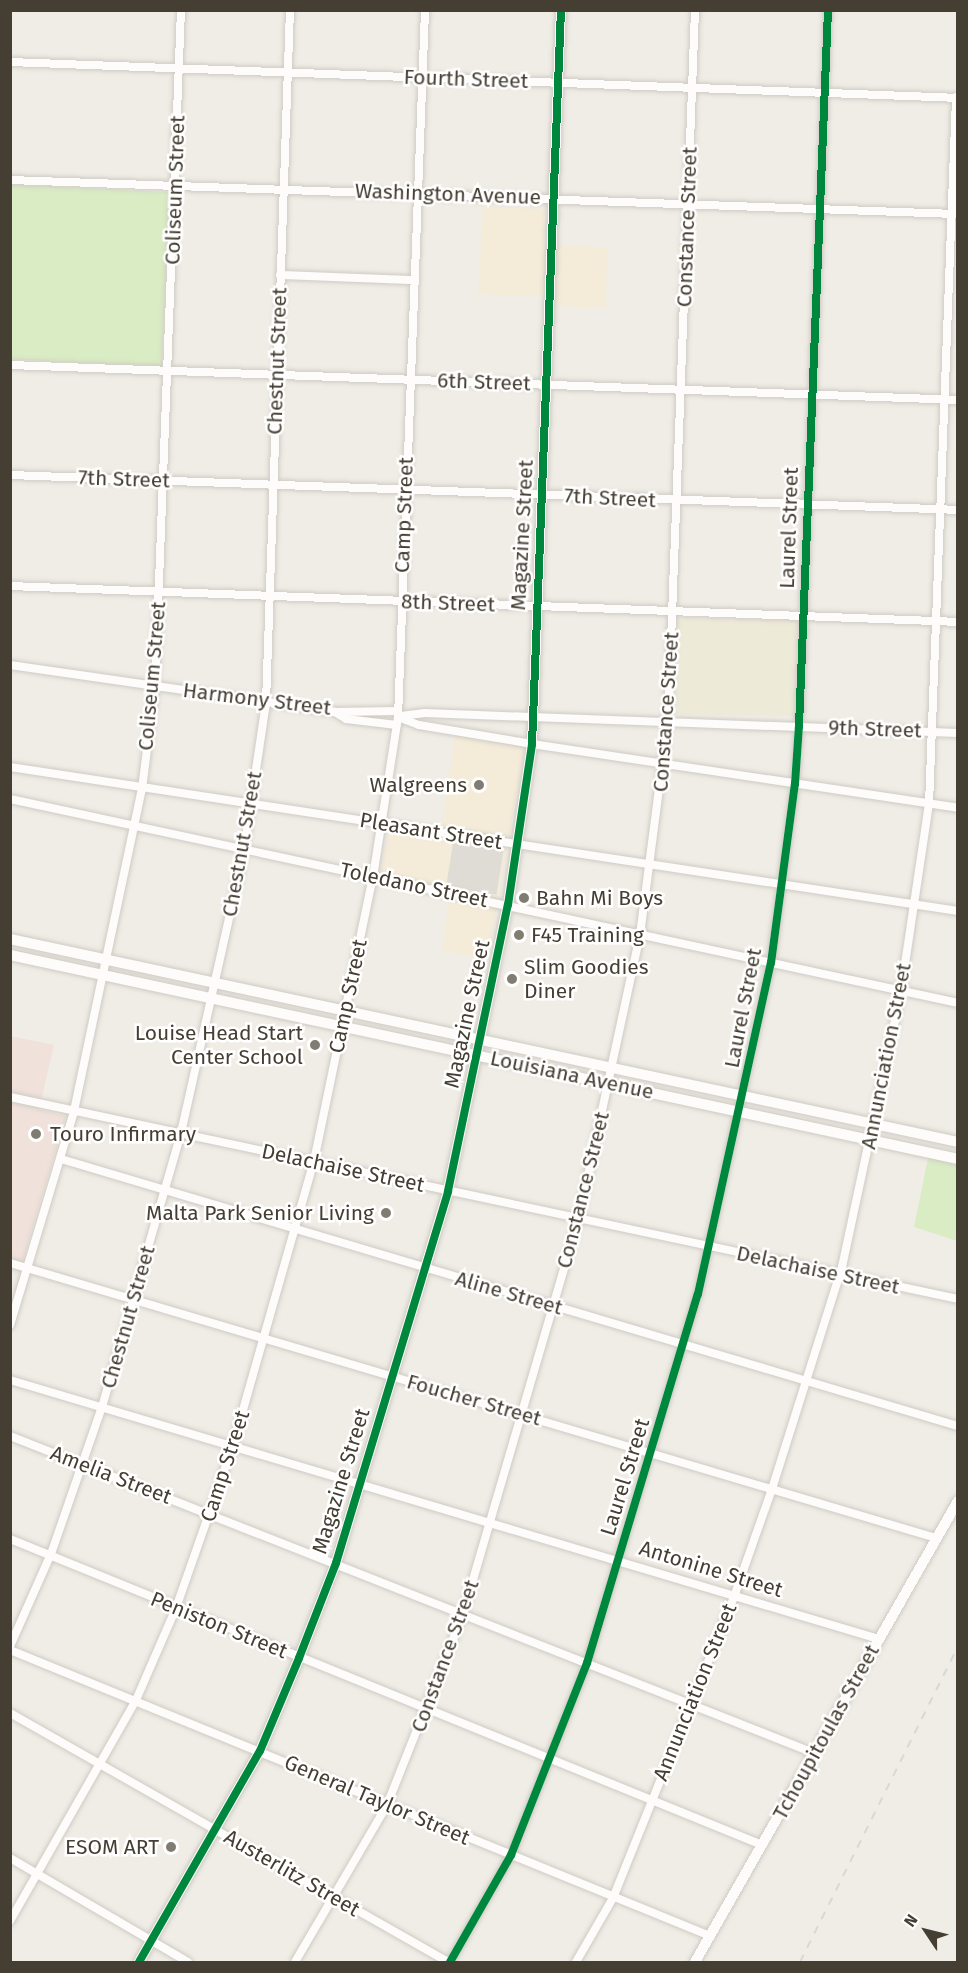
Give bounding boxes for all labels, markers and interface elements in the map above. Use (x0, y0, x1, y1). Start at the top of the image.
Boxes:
street label: Fourth Street (403, 64, 529, 94)
street label: Coliseum Street (160, 115, 190, 265)
street label: Constance Street (672, 146, 702, 308)
street label: Washington Avenue (354, 178, 542, 210)
street label: Chestnut Street (262, 287, 292, 435)
street label: 6th Street (437, 368, 531, 396)
street label: Camp Street (389, 457, 419, 573)
street label: Magazine Street (505, 459, 539, 611)
street label: 7th Street (78, 465, 170, 493)
street label: Laurel Street (774, 467, 804, 589)
street label: 7th Street (564, 483, 656, 513)
street label: 8th Street (401, 589, 495, 617)
street label: Coliseum Street (133, 600, 171, 752)
street label: Constance Street (648, 631, 684, 793)
street label: Harmony Street (181, 677, 333, 721)
street label: 9th Street (828, 715, 922, 743)
street label: Chestnut Street (217, 769, 267, 919)
place label: Walgreens (370, 772, 467, 798)
marker: Walgreens (472, 778, 486, 792)
street label: Pleasant Street (358, 807, 504, 855)
street label: Toledano Street (338, 857, 490, 913)
place label: Bahn Mi Boys (536, 885, 663, 911)
marker: Bahn Mi Boys (517, 891, 531, 905)
place label: F45 Training (531, 922, 644, 948)
marker: F45 Training (512, 928, 526, 942)
street label: Camp Street (324, 937, 372, 1055)
street label: Magazine Street (439, 938, 495, 1090)
street label: Laurel Street (719, 946, 767, 1070)
place label: Slim Goodies Diner (524, 954, 649, 1004)
street label: Annunciation Street (856, 961, 916, 1151)
marker: Slim Goodies Diner (505, 972, 519, 986)
place label: Louise Head Start Center School (135, 1020, 303, 1070)
marker: Louise Head Start Center School (308, 1038, 322, 1052)
street label: Louisiana Avenue (488, 1045, 656, 1105)
street label: Constance Street (551, 1109, 615, 1271)
place label: Touro Infirmary (50, 1121, 196, 1147)
marker: Touro Infirmary (27, 1125, 45, 1143)
street label: Delachaise Street (259, 1138, 427, 1198)
place label: Malta Park Senior Living (146, 1200, 374, 1226)
marker: Malta Park Senior Living (379, 1206, 393, 1220)
street label: Delachaise Street (734, 1240, 902, 1300)
street label: Chestnut Street (96, 1243, 160, 1391)
street label: Aline Street (452, 1266, 566, 1320)
street label: Foucher Street (404, 1369, 544, 1431)
street label: Magazine Street (307, 1405, 375, 1557)
street label: Camp Street (195, 1407, 255, 1525)
street label: Laurel Street (595, 1415, 655, 1539)
street label: Amelia Street (47, 1440, 175, 1510)
street label: Antonine Street (636, 1535, 786, 1603)
street label: Constance Street (406, 1576, 484, 1736)
street label: Peniston Street (147, 1586, 291, 1664)
street label: Annunciation Street (648, 1600, 742, 1784)
street label: Tchoupitoulas Street (767, 1640, 885, 1824)
street label: General Taylor Street (281, 1750, 473, 1850)
street label: Austerlitz Street (220, 1824, 364, 1922)
place label: ESOM ART (65, 1834, 159, 1860)
marker: ESOM ART (164, 1840, 178, 1854)
north arrow (896, 1901, 956, 1961)
text: N (900, 1911, 922, 1930)

